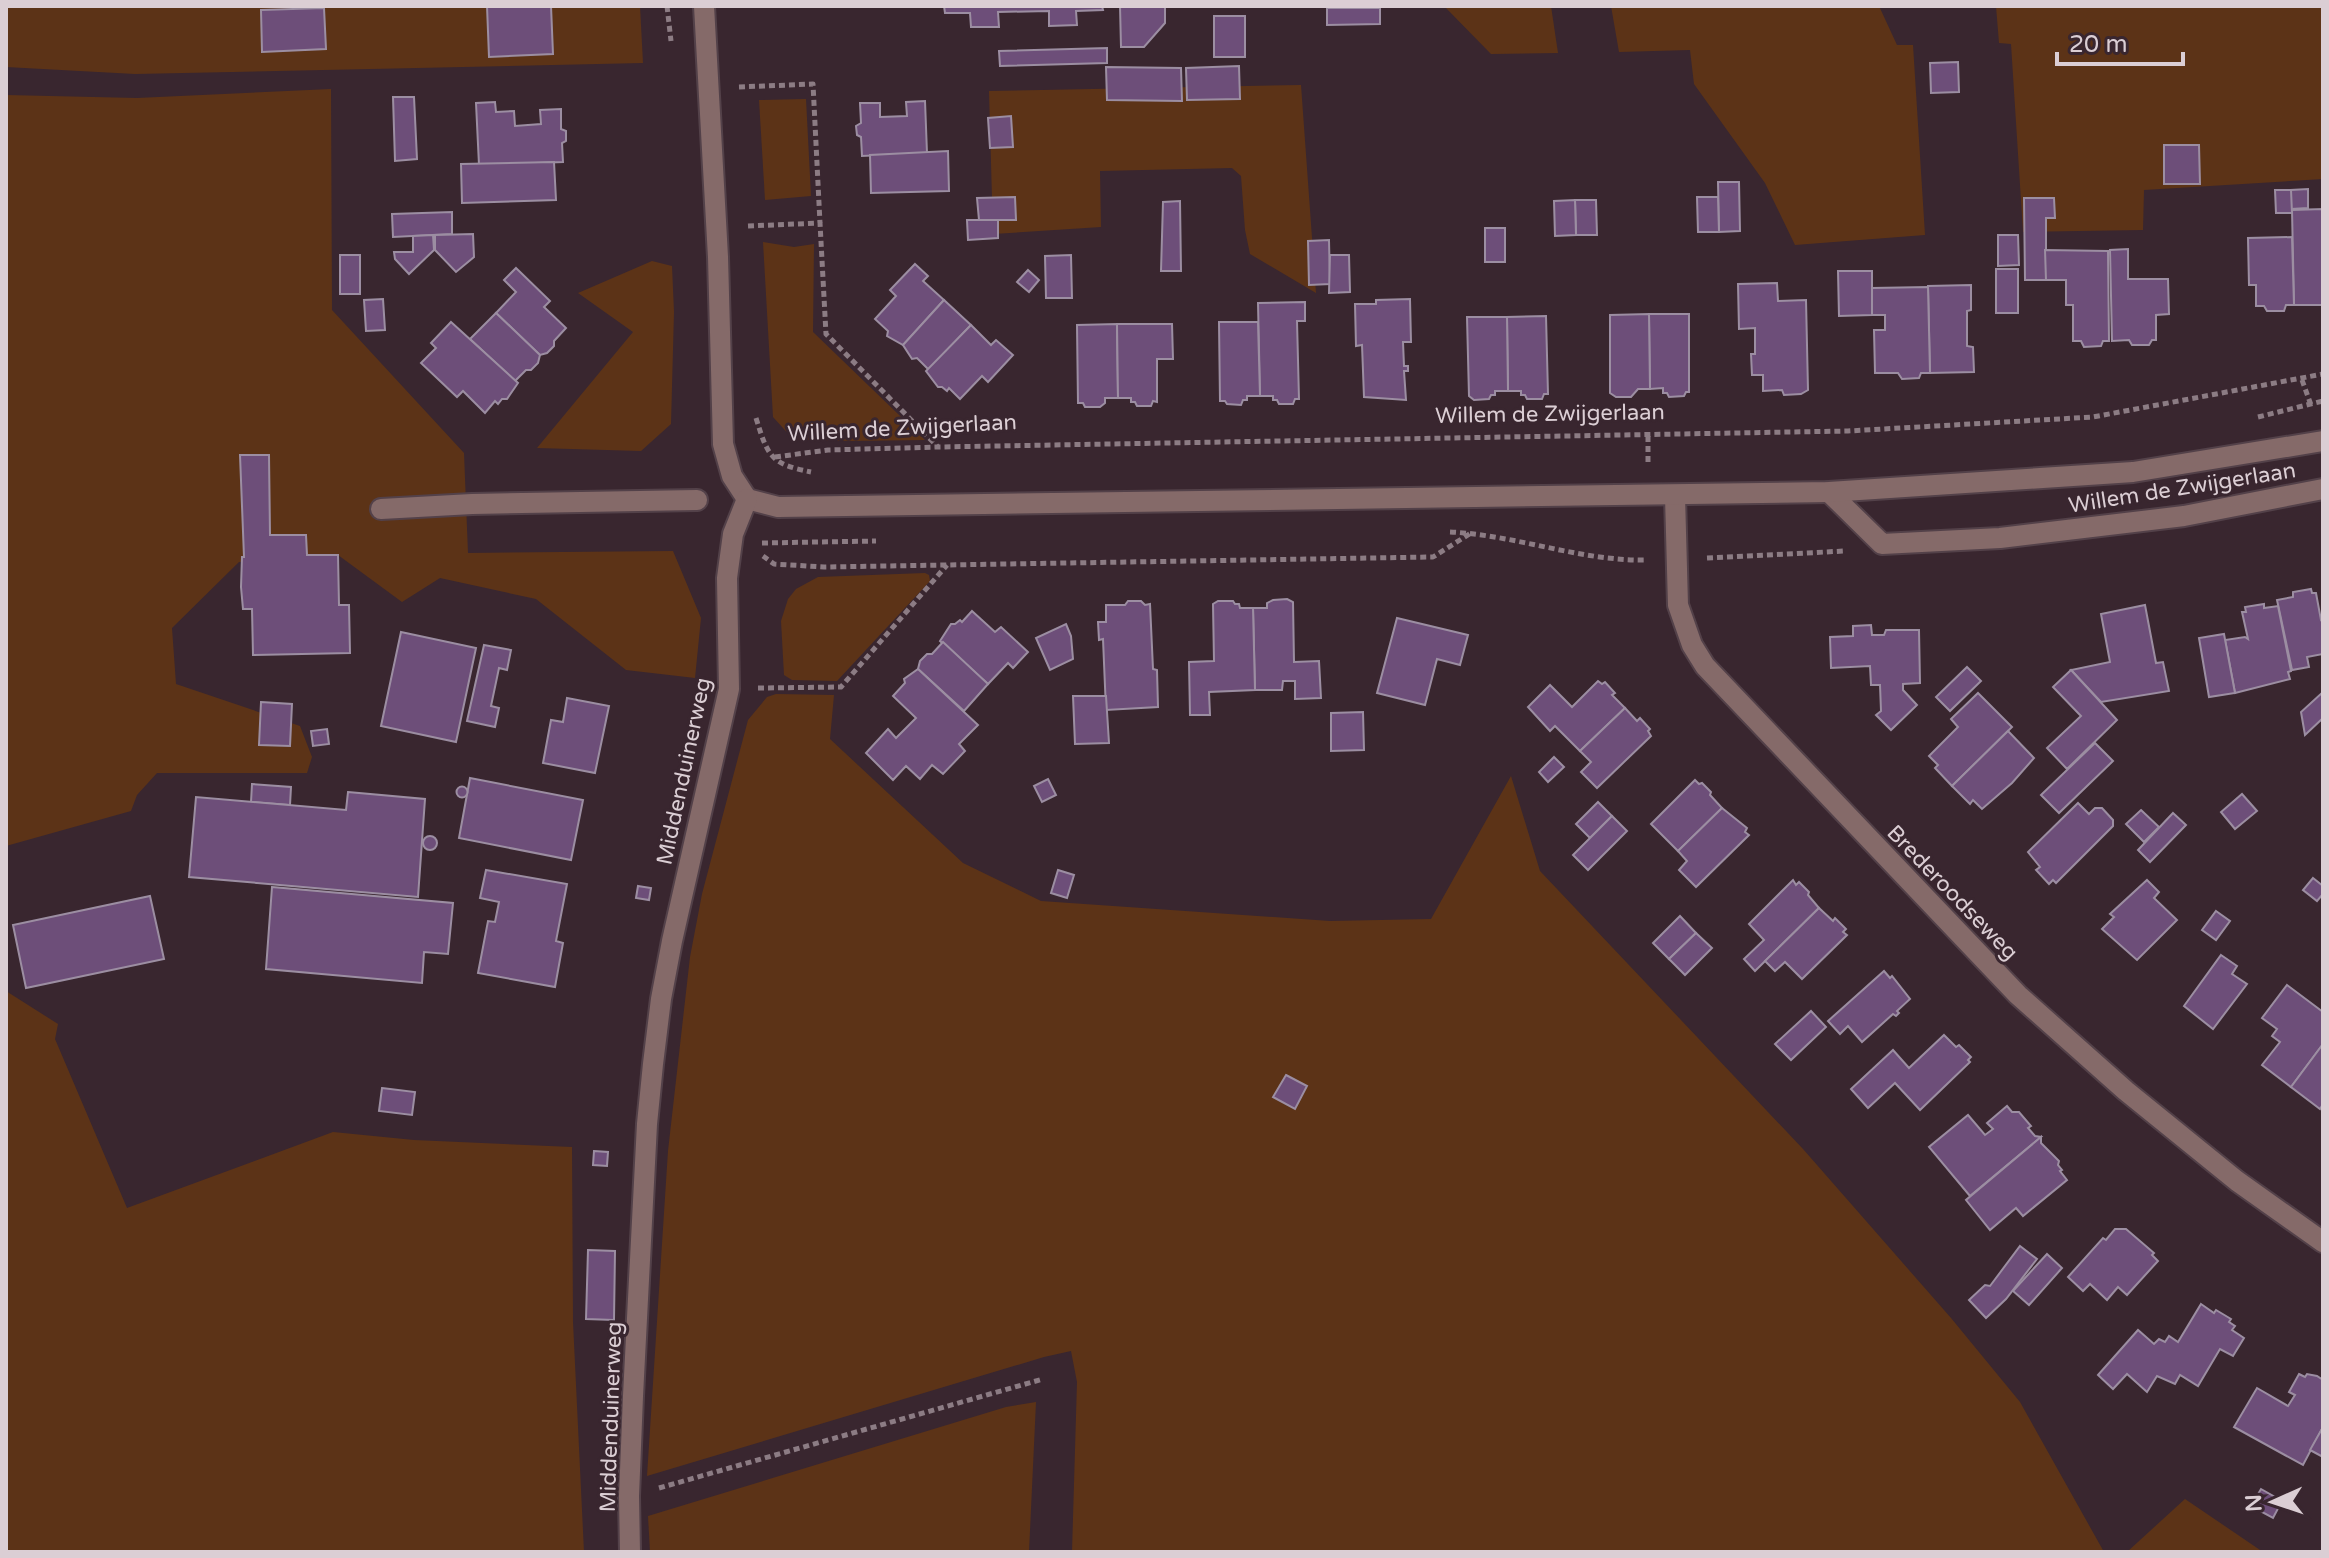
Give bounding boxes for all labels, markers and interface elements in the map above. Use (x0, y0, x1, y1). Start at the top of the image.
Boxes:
scale bar (2057, 16, 2183, 66)
text: 20 m (2069, 30, 2127, 59)
street label: Willem de Zwijgerlaan (1435, 399, 1665, 429)
street label: Willem de Zwijgerlaan (787, 409, 1017, 447)
street label: Willem de Zwijgerlaan (2067, 457, 2298, 519)
street label: Middenduinerweg (651, 675, 717, 867)
street label: Brederoodseweg (1881, 820, 2023, 965)
street label: Middenduinerweg (595, 1321, 627, 1513)
north arrow (2233, 1462, 2313, 1542)
text: N (2241, 1493, 2267, 1512)

